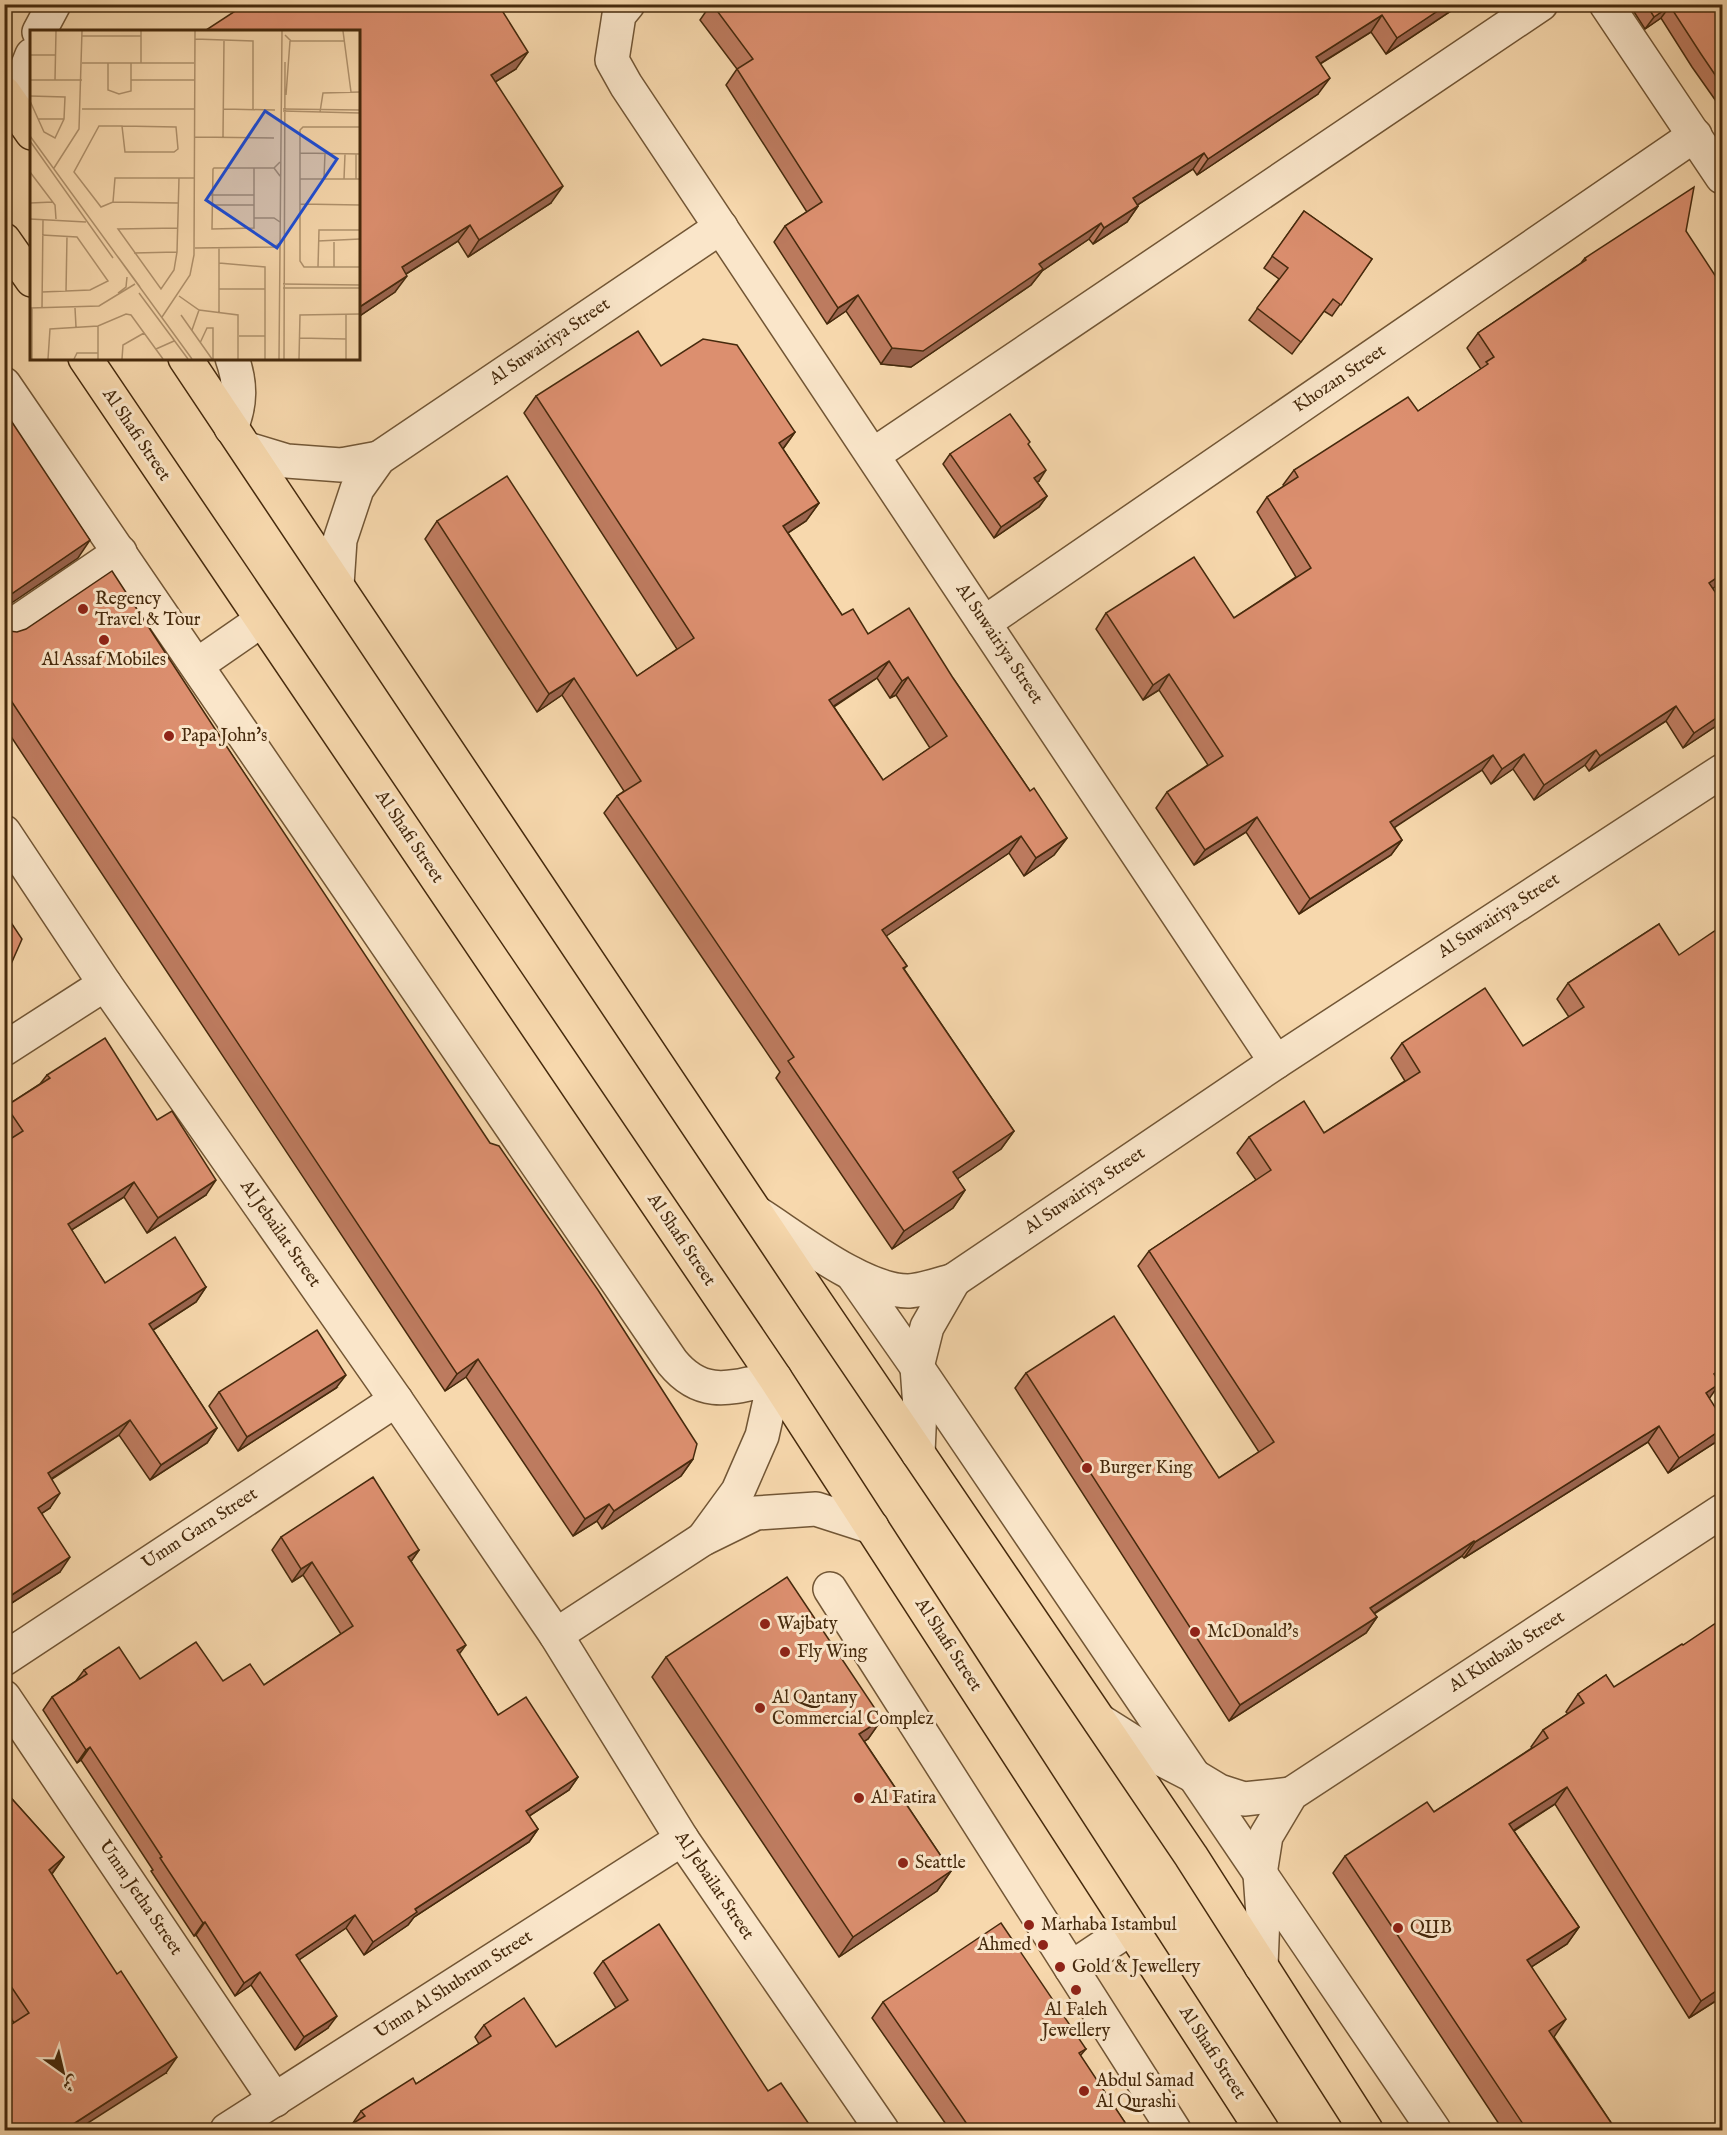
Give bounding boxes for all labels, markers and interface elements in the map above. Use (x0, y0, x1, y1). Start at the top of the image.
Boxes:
inset map (30, 30, 360, 360)
street label: Al Suwairiya Street (484, 293, 615, 391)
street label: Khozan Street (1289, 340, 1391, 418)
street label: Al Shafi Street (96, 383, 175, 486)
street label: Al Suwairiya Street (950, 578, 1048, 709)
place label: Regency Travel & Tour (95, 588, 201, 632)
marker: Regency Travel & Tour (76, 602, 90, 616)
marker: Al Assaf Mobiles (97, 633, 111, 647)
place label: Al Assaf Mobiles (41, 649, 166, 672)
place label: Papa John's (181, 725, 267, 748)
marker: Papa John's (162, 729, 176, 743)
street label: Al Shafi Street (369, 785, 448, 888)
street label: Al Suwairiya Street (1433, 868, 1564, 964)
street label: Al Suwairiya Street (1019, 1142, 1150, 1240)
street label: Al Jebailat Street (234, 1175, 326, 1292)
street label: Al Shafi Street (641, 1188, 720, 1291)
place label: Burger King (1099, 1457, 1193, 1480)
marker: Burger King (1080, 1461, 1094, 1475)
street label: Umm Garn Street (138, 1483, 262, 1575)
street label: Al Shafi Street (909, 1593, 987, 1696)
street label: Al Khubaib Street (1444, 1606, 1569, 1698)
place label: Wajbaty (777, 1613, 838, 1636)
marker: Wajbaty (758, 1617, 772, 1631)
place label: McDonald's (1207, 1621, 1299, 1644)
marker: McDonald's (1188, 1625, 1202, 1639)
place label: Fly Wing (797, 1641, 867, 1664)
marker: Fly Wing (778, 1645, 792, 1659)
place label: Al Qantany Commercial Complez (771, 1687, 934, 1731)
marker: Al Qantany Commercial Complez (753, 1701, 767, 1715)
place label: Al Fatira (870, 1787, 937, 1810)
marker: Al Fatira (852, 1791, 866, 1805)
street label: Al Jebailat Street (669, 1827, 759, 1945)
street label: Umm Jetha Street (93, 1836, 187, 1960)
place label: Seattle (915, 1852, 966, 1875)
marker: Seattle (896, 1856, 910, 1870)
place label: Marhaba Istambul (1041, 1914, 1177, 1937)
place label: QIIB (1410, 1917, 1452, 1940)
marker: Marhaba Istambul (1022, 1918, 1036, 1932)
marker: QIIB (1391, 1921, 1405, 1935)
street label: Umm Al Shubrum Street (371, 1925, 537, 2045)
place label: Ahmed (977, 1934, 1031, 1957)
marker: Ahmed (1036, 1938, 1050, 1952)
place label: Gold & Jewellery (1072, 1956, 1201, 1979)
marker: Gold & Jewellery (1053, 1960, 1067, 1974)
marker: Al Faleh Jewellery (1069, 1983, 1083, 1997)
place label: Al Faleh Jewellery (1040, 1999, 1110, 2043)
street label: Al Shafi Street (1173, 2001, 1251, 2104)
north arrow (33, 2042, 93, 2102)
text: ش (58, 2070, 82, 2096)
place label: Abdul Samad Al Qurashi (1095, 2070, 1194, 2114)
marker: Abdul Samad Al Qurashi (1077, 2084, 1091, 2098)

